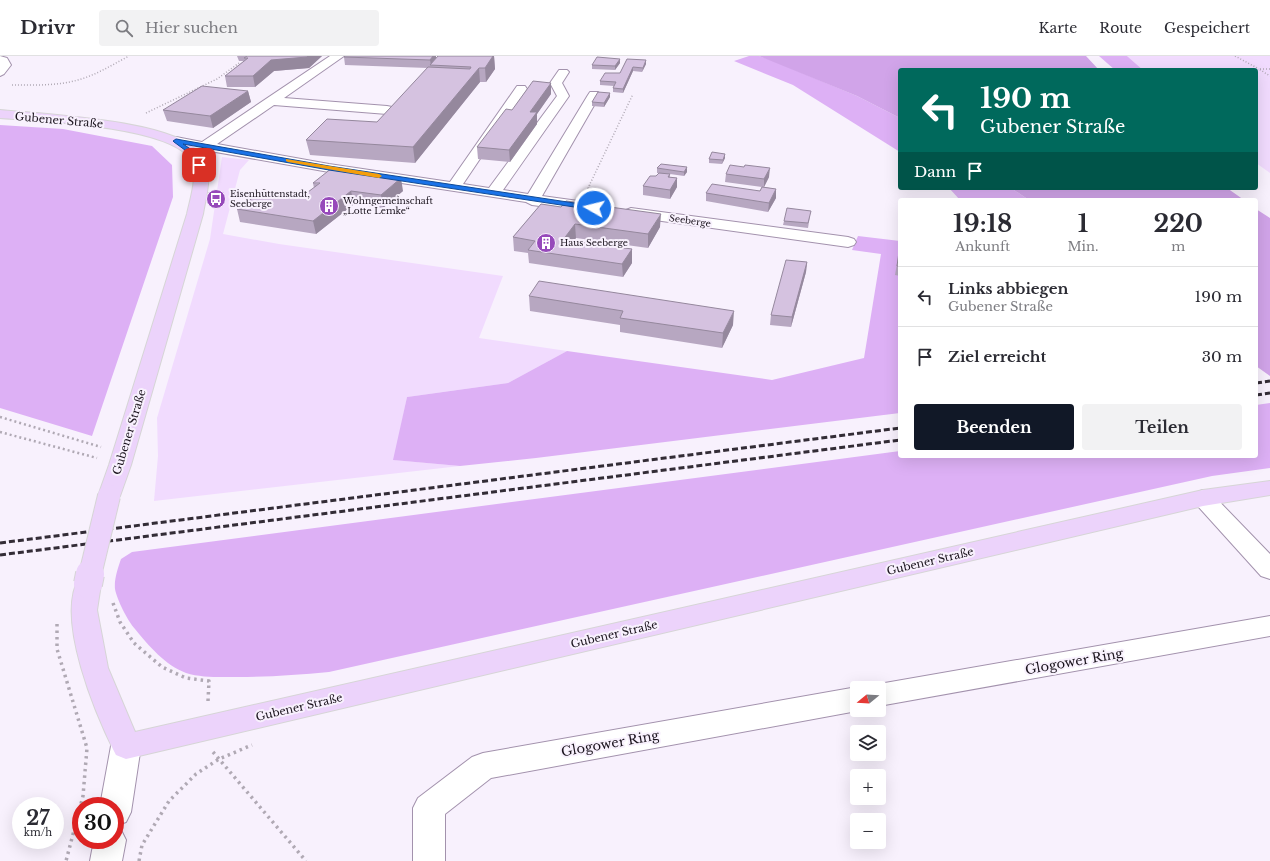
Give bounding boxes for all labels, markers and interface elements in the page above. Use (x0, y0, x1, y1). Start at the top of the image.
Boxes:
search box (99, 10, 379, 46)
text: Drivr (20, 16, 75, 39)
icon: search (113, 17, 135, 39)
text: Hier suchen (145, 18, 238, 37)
text: Karte (1039, 19, 1077, 37)
text: Route (1099, 19, 1142, 37)
text: Gespeichert (1164, 19, 1250, 37)
text: 190 m (980, 81, 1071, 116)
icon: left (914, 84, 966, 136)
street label: Gubener Straße (14, 109, 104, 131)
text: Gubener Straße (980, 116, 1125, 138)
pin (182, 148, 216, 182)
icon: arrive (188, 154, 210, 176)
icon: arrive (964, 160, 986, 182)
text: Dann (914, 162, 956, 181)
position arrow (573, 187, 615, 229)
bus stop icon: Eisenhüttenstadt, Seeberge (205, 188, 227, 210)
place label: Eisenhüttenstadt, Seeberge (230, 188, 310, 209)
building icon: Wohngemeinschaft „Lotte Lemke“ (318, 195, 340, 217)
place label: Wohngemeinschaft „Lotte Lemke“ (342, 195, 434, 216)
text: 19:18 (953, 209, 1012, 238)
text: 1 (1078, 209, 1088, 238)
text: 220 (1154, 209, 1203, 238)
street label: Seeberge (669, 212, 712, 229)
building icon: Haus Seeberge (535, 232, 557, 254)
place label: Haus Seeberge (560, 237, 628, 248)
text: Ankunft (955, 238, 1010, 255)
text: Min. (1067, 238, 1098, 255)
text: m (1171, 238, 1185, 255)
text: Links abbiegen (948, 279, 1068, 298)
icon: left (914, 286, 936, 308)
text: 190 m (1195, 287, 1242, 306)
text: Gubener Straße (948, 298, 1053, 315)
icon: arrive (914, 346, 936, 368)
text: Ziel erreicht (948, 347, 1046, 366)
text: 30 m (1202, 347, 1242, 366)
street label: Gubener Straße (109, 387, 149, 477)
button: Beenden (914, 404, 1074, 450)
button: Teilen (1082, 404, 1242, 450)
street label: Gubener Straße (885, 544, 975, 578)
street label: Gubener Straße (569, 617, 659, 651)
street label: Glogower Ring (1024, 644, 1125, 678)
north arrow (850, 681, 886, 717)
map controls (850, 681, 886, 849)
street label: Gubener Straße (254, 690, 344, 724)
button: layers (850, 725, 886, 761)
street label: Glogower Ring (560, 726, 661, 760)
button: + (850, 769, 886, 805)
speed limit sign: 30 (72, 797, 124, 849)
text: 27 (26, 806, 50, 830)
button: − (850, 813, 886, 849)
text: km/h (24, 826, 52, 839)

